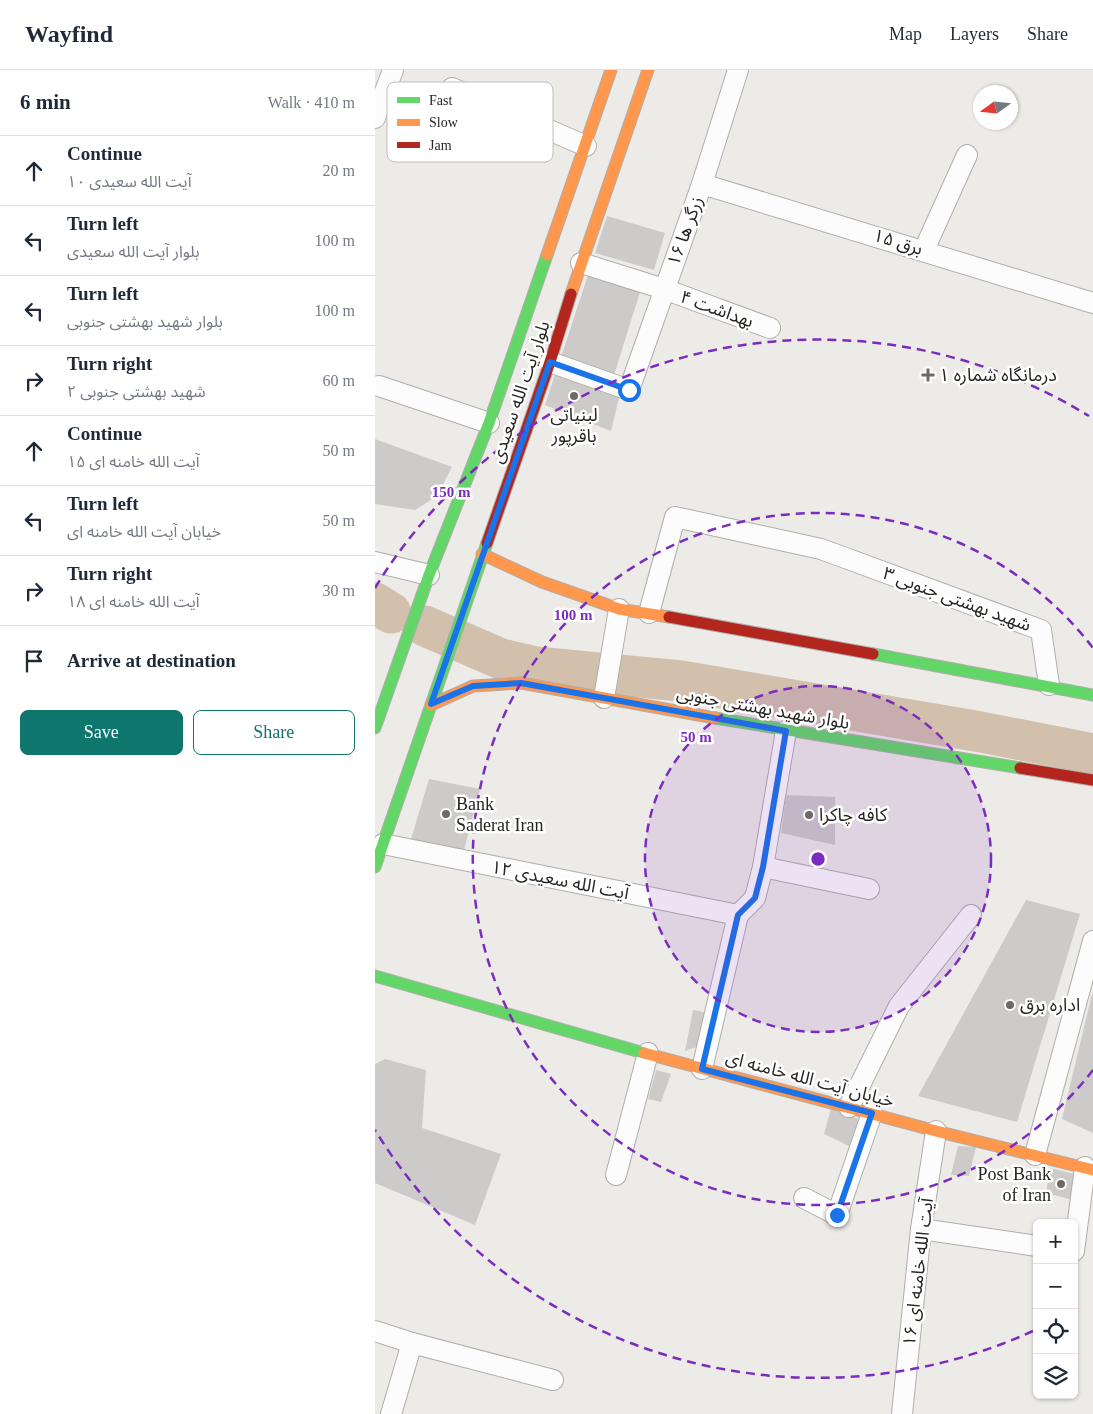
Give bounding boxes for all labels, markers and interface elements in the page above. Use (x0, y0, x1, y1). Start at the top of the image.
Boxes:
text: Wayfind (25, 21, 113, 47)
text: Map (889, 24, 922, 44)
text: Layers (950, 24, 999, 44)
text: Share (1027, 24, 1068, 44)
legend (387, 82, 553, 162)
north arrow (973, 85, 1018, 130)
text: 6 min (20, 90, 71, 114)
text: Fast (429, 93, 452, 108)
text: Walk · 410 m (268, 94, 355, 111)
text: Slow (429, 115, 459, 130)
text: Jam (429, 138, 452, 153)
text: Continue (67, 143, 142, 164)
icon: ahead (20, 157, 48, 185)
text: 20 m (323, 162, 355, 179)
text: آیت الله سعیدی ۱۰ (67, 173, 191, 190)
street label: زرگر ها ۱۶ (663, 194, 708, 269)
text: Turn left (67, 213, 139, 234)
street label: برق ۱۵ (871, 225, 925, 260)
icon: left (20, 227, 48, 255)
text: 100 m (315, 232, 355, 249)
text: بلوار آیت الله سعیدی (67, 243, 199, 260)
text: Turn left (67, 283, 139, 304)
street label: بهداشت ۴ (678, 287, 756, 331)
icon: left (20, 297, 48, 325)
text: 100 m (315, 302, 355, 319)
text: بلوار شهید بهشتی جنوبی (67, 313, 223, 330)
street label: بلوار آیت الله سعیدی (486, 318, 555, 466)
text: Turn right (67, 353, 152, 374)
place label: درمانگاه شماره ۱ (939, 365, 1057, 386)
icon: right (20, 367, 48, 395)
marker: درمانگاه شماره ۱ (921, 368, 935, 382)
text: 60 m (323, 372, 355, 389)
route start (618, 379, 641, 402)
text: شهید بهشتی جنوبی ۲ (67, 383, 206, 400)
marker: لبنیاتی باقرپور (568, 390, 580, 402)
place label: لبنیاتی باقرپور (550, 405, 598, 447)
text: Continue (67, 423, 142, 444)
icon: ahead (20, 437, 48, 465)
text: 50 m (323, 442, 355, 459)
text: آیت الله خامنه ای ۱۵ (67, 453, 200, 470)
text: 150 m (432, 484, 471, 500)
text: Turn left (67, 493, 139, 514)
icon: left (20, 507, 48, 535)
text: 50 m (323, 512, 355, 529)
text: خیابان آیت الله خامنه ای (67, 523, 221, 540)
text: Turn right (67, 563, 152, 584)
street label: شهید بهشتی جنوبی ۳ (880, 563, 1034, 636)
icon: right (20, 577, 48, 605)
text: 30 m (323, 582, 355, 599)
text: آیت الله خامنه ای ۱۸ (67, 593, 200, 610)
text: 100 m (554, 607, 593, 623)
icon: arrive (20, 647, 48, 675)
text: Arrive at destination (67, 650, 236, 671)
street label: بلوار شهید بهشتی جنوبی (675, 683, 851, 734)
button: Save (20, 710, 183, 755)
button: Share (193, 710, 355, 755)
text: 50 m (680, 729, 712, 745)
place label: Bank Saderat Iran (456, 794, 543, 835)
place label: کافه چاکرا (819, 805, 888, 826)
marker: Bank Saderat Iran (440, 808, 452, 820)
marker: کافه چاکرا (803, 809, 815, 821)
centre of rings (809, 850, 827, 868)
street label: آیت الله سعیدی ۱۲ (489, 857, 631, 904)
place label: اداره برق (1020, 995, 1080, 1016)
marker: اداره برق (1004, 999, 1016, 1011)
street label: خیابان آیت الله خامنه ای (723, 1047, 896, 1112)
place label: Post Bank of Iran (977, 1164, 1051, 1205)
marker: Post Bank of Iran (1055, 1178, 1067, 1190)
street label: آیت الله خامنه ای ۱۶ (899, 1196, 938, 1347)
route end (826, 1204, 849, 1227)
map controls (1033, 1219, 1078, 1399)
button: + (1033, 1219, 1078, 1264)
button: − (1033, 1264, 1078, 1309)
button: locate (1033, 1309, 1078, 1354)
button: layers (1033, 1354, 1078, 1399)

